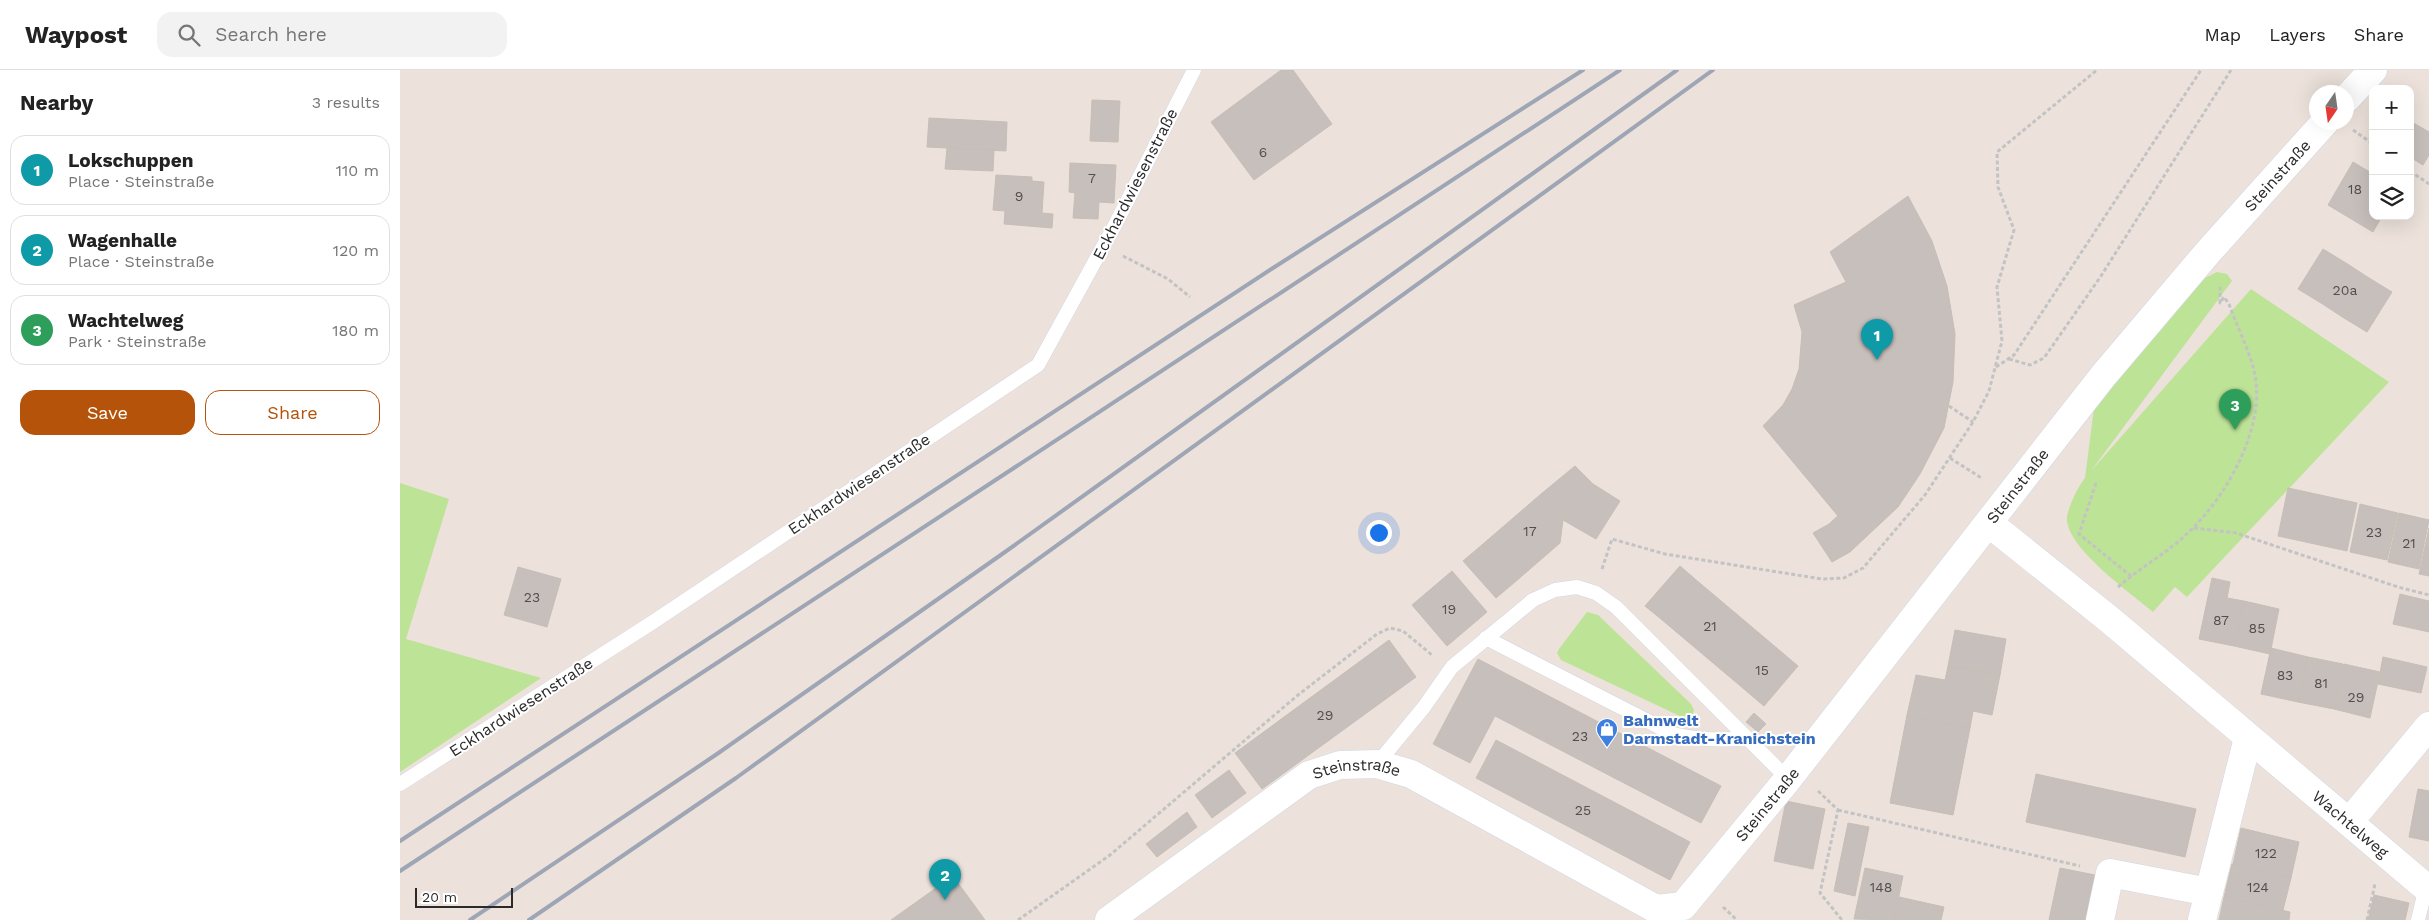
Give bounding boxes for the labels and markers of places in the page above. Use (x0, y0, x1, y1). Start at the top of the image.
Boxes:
pin: 1 (1861, 319, 1893, 360)
pin: 3 (2219, 389, 2251, 430)
place label: Bahnwelt Darmstadt-Kranichstein (1623, 711, 1816, 748)
shop icon: Bahnwelt Darmstadt-Kranichstein (1595, 717, 1619, 748)
pin: 2 (929, 859, 961, 900)

